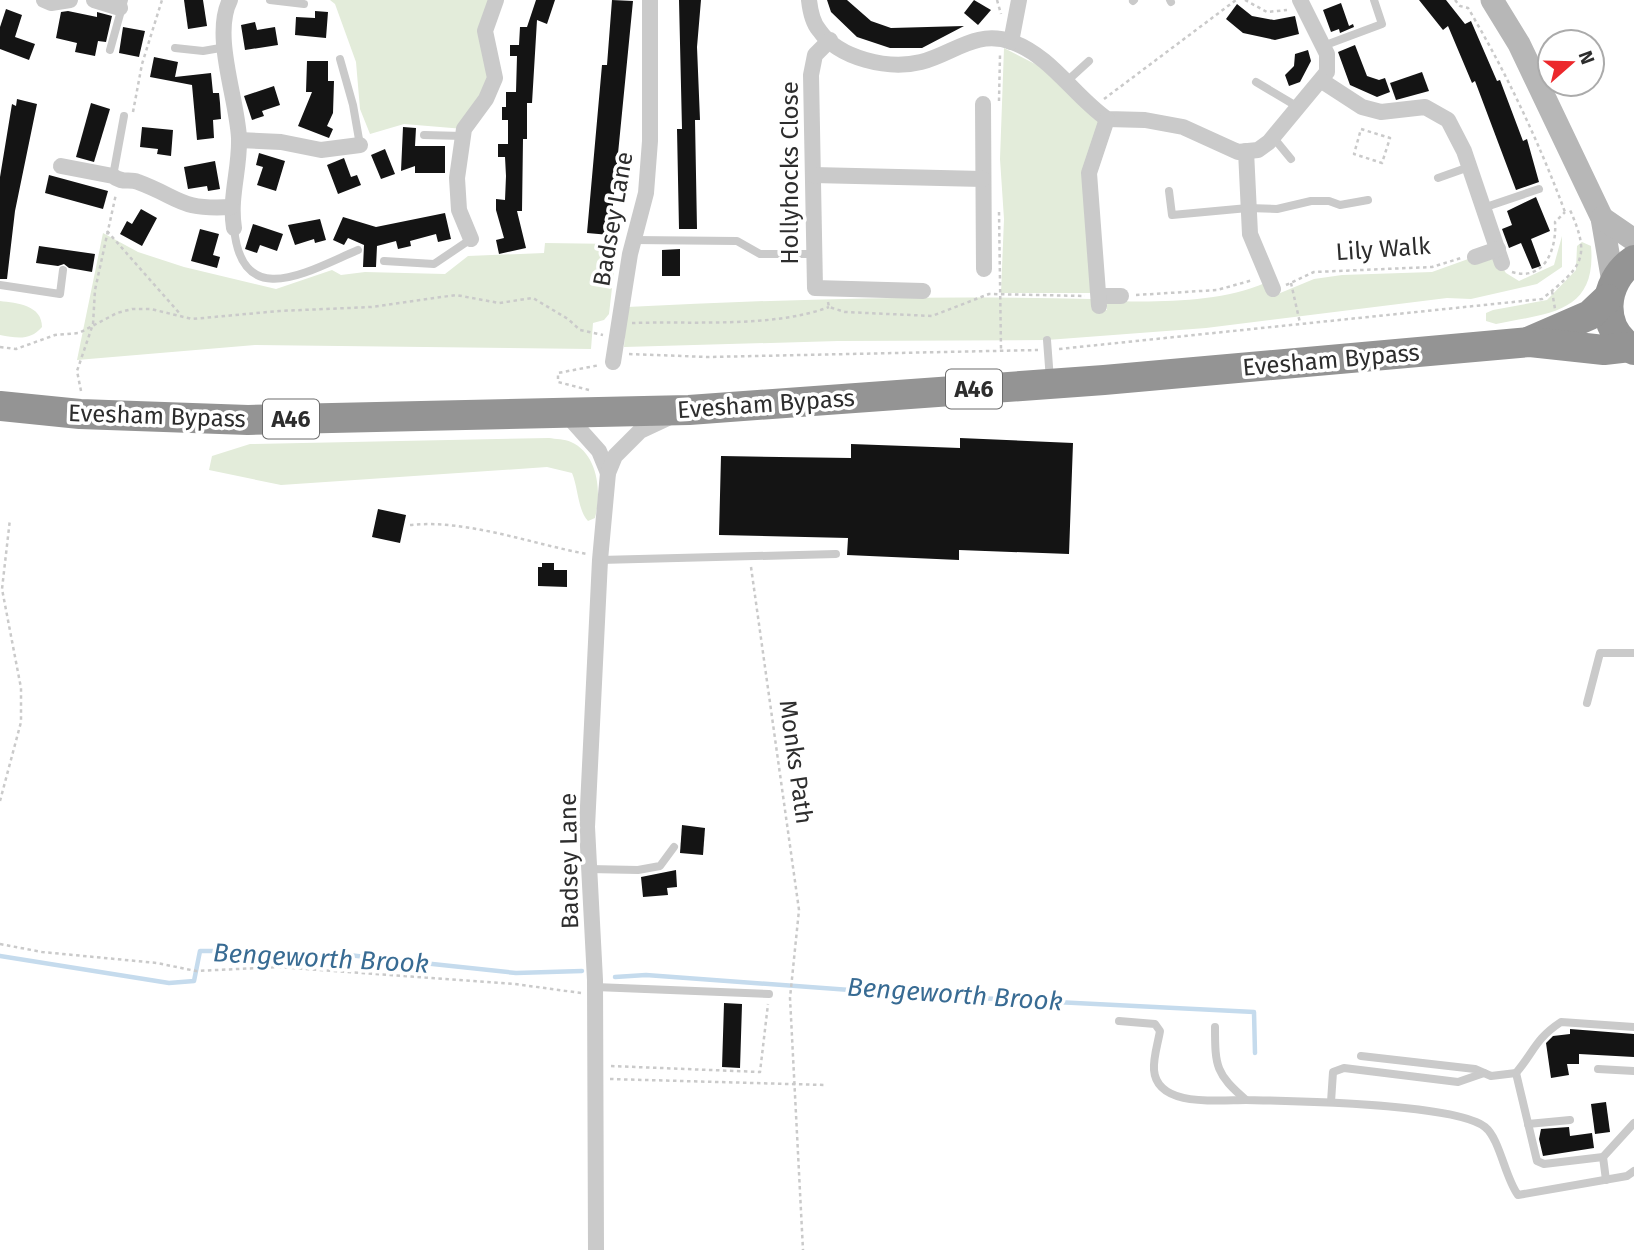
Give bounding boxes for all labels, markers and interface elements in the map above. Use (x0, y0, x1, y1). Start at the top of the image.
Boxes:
north arrow (1536, 28, 1606, 98)
text: N (1574, 47, 1599, 67)
street label: Hollyhocks Close (776, 81, 804, 265)
street label: Badsey Lane (587, 149, 639, 289)
street label: Lily Walk (1335, 232, 1432, 266)
street label: Evesham Bypass (1241, 338, 1421, 382)
road number: A46 (946, 370, 1002, 408)
street label: Evesham Bypass (676, 384, 856, 424)
street label: Evesham Bypass (68, 399, 246, 433)
road number: A46 (263, 400, 319, 438)
street label: Monks Path (773, 698, 819, 826)
street label: Badsey Lane (554, 793, 584, 929)
water label: Bengeworth Brook (212, 937, 430, 980)
water label: Bengeworth Brook (846, 971, 1064, 1017)

